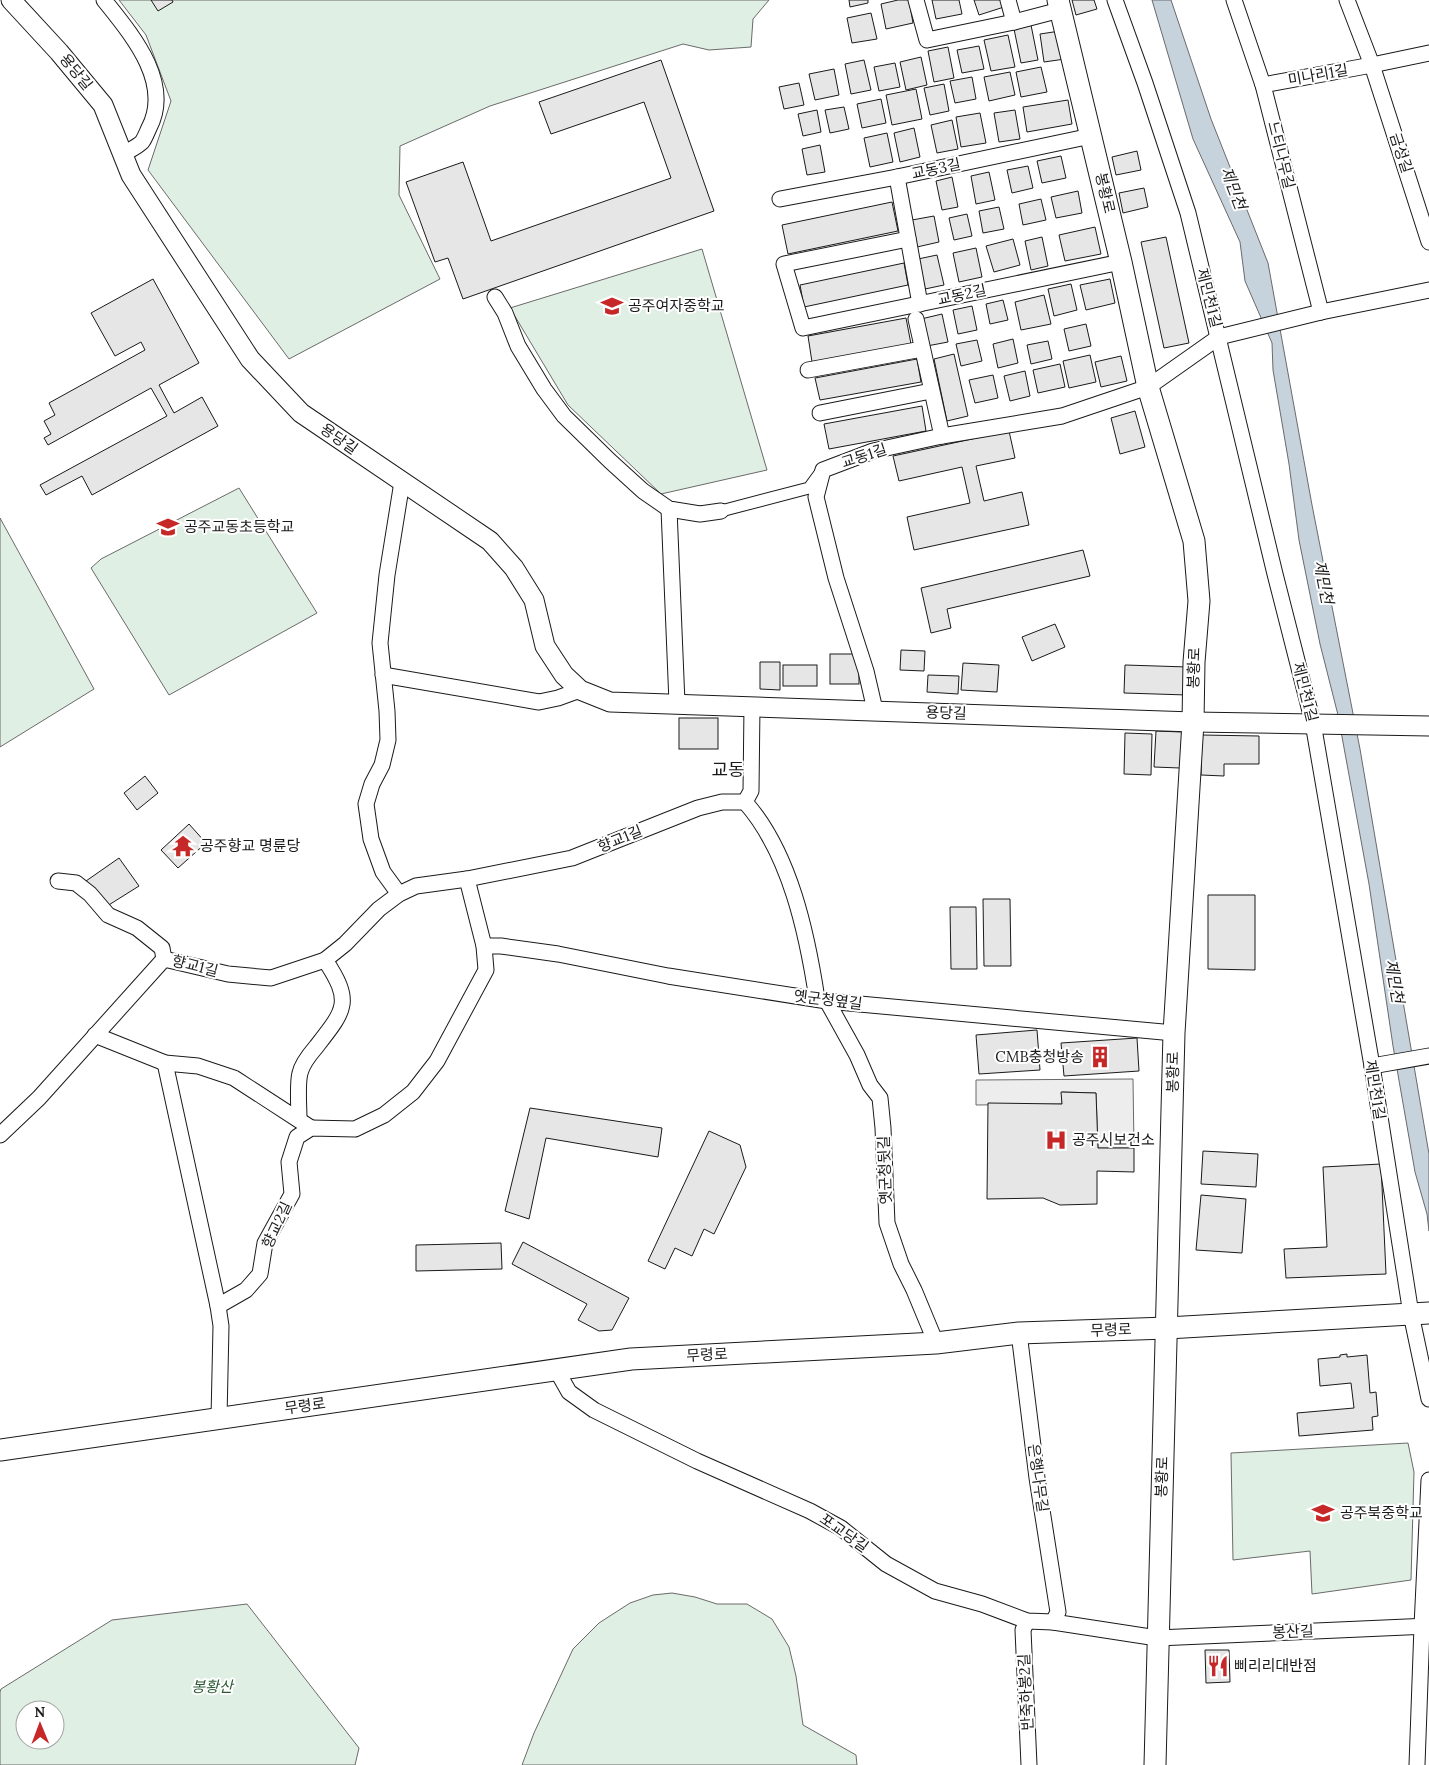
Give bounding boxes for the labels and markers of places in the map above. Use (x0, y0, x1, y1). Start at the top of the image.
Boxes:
school or university icon: 공주여자중학교 (599, 293, 625, 319)
place label: 공주여자중학교 (628, 296, 725, 315)
school or university icon: 공주교동초등학교 (155, 514, 181, 540)
place label: 공주교동초등학교 (184, 517, 294, 536)
temple icon: 공주향교 명륜당 (170, 833, 196, 859)
place label: 공주향교 명륜당 (200, 836, 301, 855)
building icon: CMB충청방송 (1087, 1044, 1113, 1070)
place label: CMB충청방송 (995, 1047, 1084, 1066)
hospital icon: 공주시보건소 (1043, 1127, 1069, 1153)
place label: 공주시보건소 (1072, 1130, 1155, 1149)
school or university icon: 공주북중학교 (1310, 1500, 1336, 1526)
place label: 공주북중학교 (1340, 1503, 1423, 1522)
restaurant icon: 삐리리대반점 (1205, 1653, 1231, 1679)
place label: 삐리리대반점 (1234, 1656, 1317, 1675)

